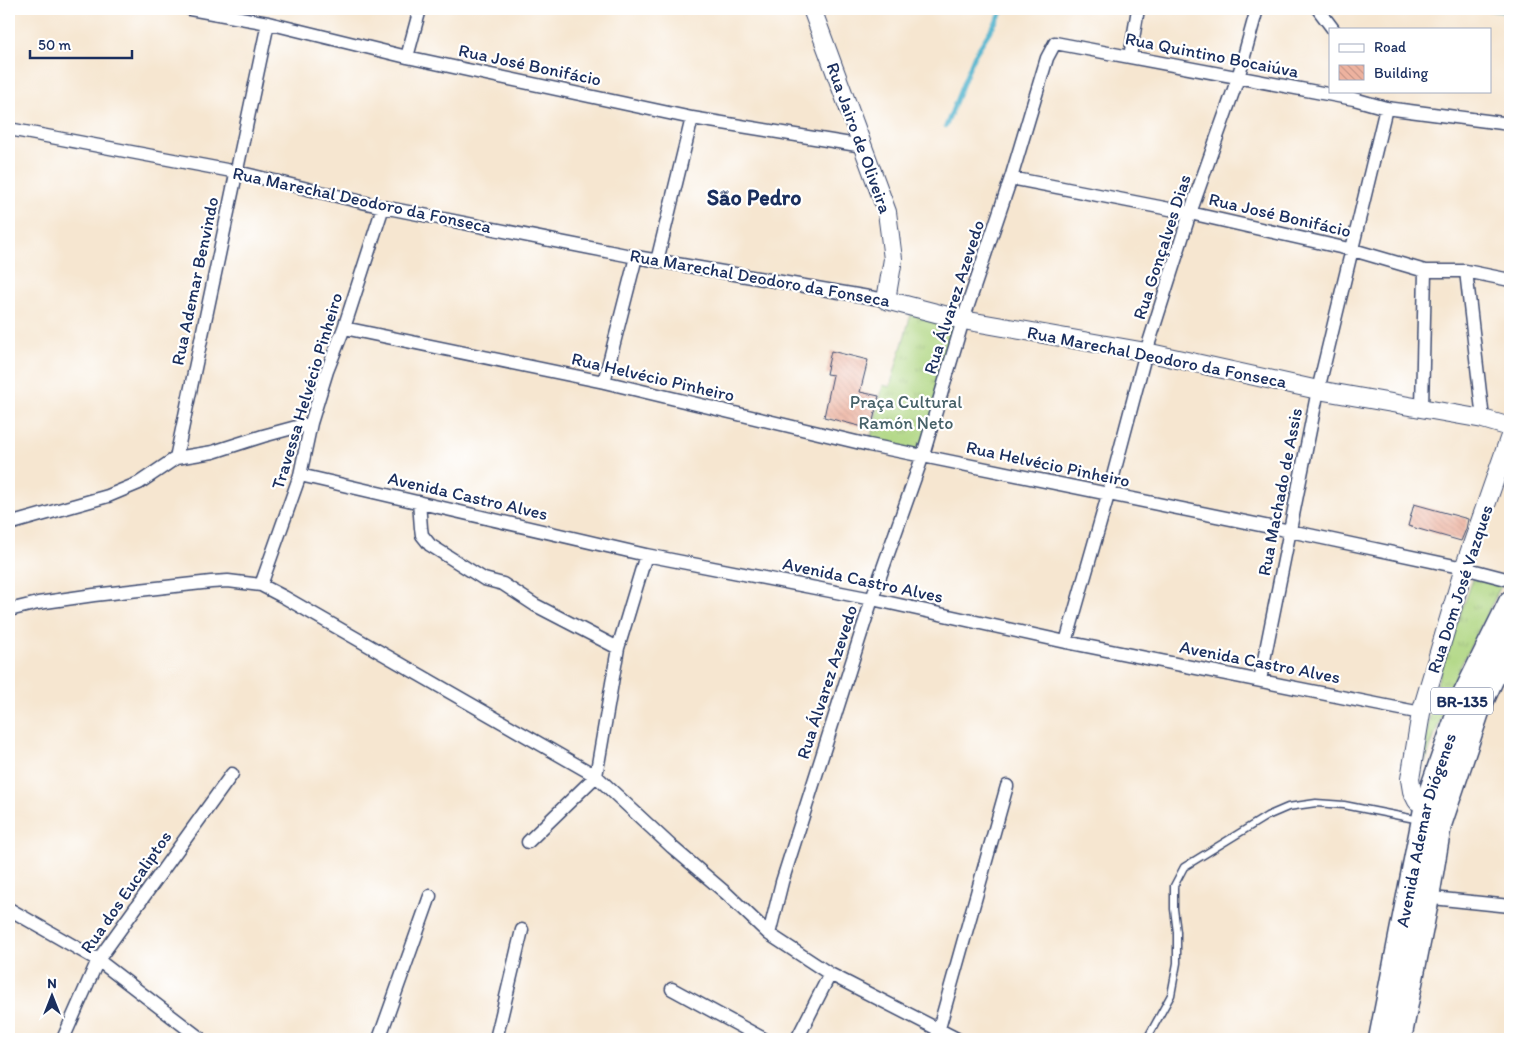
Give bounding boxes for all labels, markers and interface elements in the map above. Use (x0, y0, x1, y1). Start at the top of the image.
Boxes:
street label: Rua Quintino Bocaiúva (1123, 27, 1301, 83)
scale bar (30, 28, 132, 60)
legend (1329, 28, 1492, 92)
text: 50 m (38, 36, 71, 54)
text: Road (1374, 38, 1407, 56)
street label: Rua José Bonifácio (457, 39, 603, 91)
street label: Rua Jairo de Oliveira (821, 60, 897, 217)
text: Building (1374, 64, 1428, 82)
street label: Rua Marechal Deodoro da Fonseca (231, 162, 494, 238)
street label: Rua Gonçalves Dias (1128, 172, 1196, 322)
district label: São Pedro (707, 184, 801, 211)
street label: Rua José Bonifácio (1207, 188, 1353, 242)
street label: Rua Ademar Benvindo (166, 195, 224, 367)
street label: Rua Álvarez Azevedo (919, 217, 989, 377)
street label: Rua Marechal Deodoro da Fonseca (628, 244, 892, 312)
street label: Travessa Helvécio Pinheiro (267, 290, 347, 492)
street label: Rua Marechal Deodoro da Fonseca (1025, 321, 1289, 393)
street label: Rua Helvécio Pinheiro (569, 348, 737, 406)
park label: Praça Cultural Ramón Neto (850, 391, 962, 434)
street label: Rua Machado de Assis (1253, 406, 1307, 578)
street label: Rua Helvécio Pinheiro (964, 436, 1132, 492)
street label: Avenida Castro Alves (386, 467, 550, 525)
street label: Rua Dom José Vazques (1422, 502, 1498, 676)
street label: Avenida Castro Alves (781, 552, 945, 608)
street label: Rua Álvarez Azevedo (792, 602, 862, 762)
street label: Avenida Castro Alves (1178, 636, 1342, 688)
road number: BR-135 (1431, 688, 1493, 714)
street label: Avenida Ademar Diógenes (1391, 730, 1461, 929)
street label: Rua dos Eucaliptos (76, 827, 176, 957)
north arrow (28, 970, 78, 1020)
text: N (47, 975, 57, 992)

